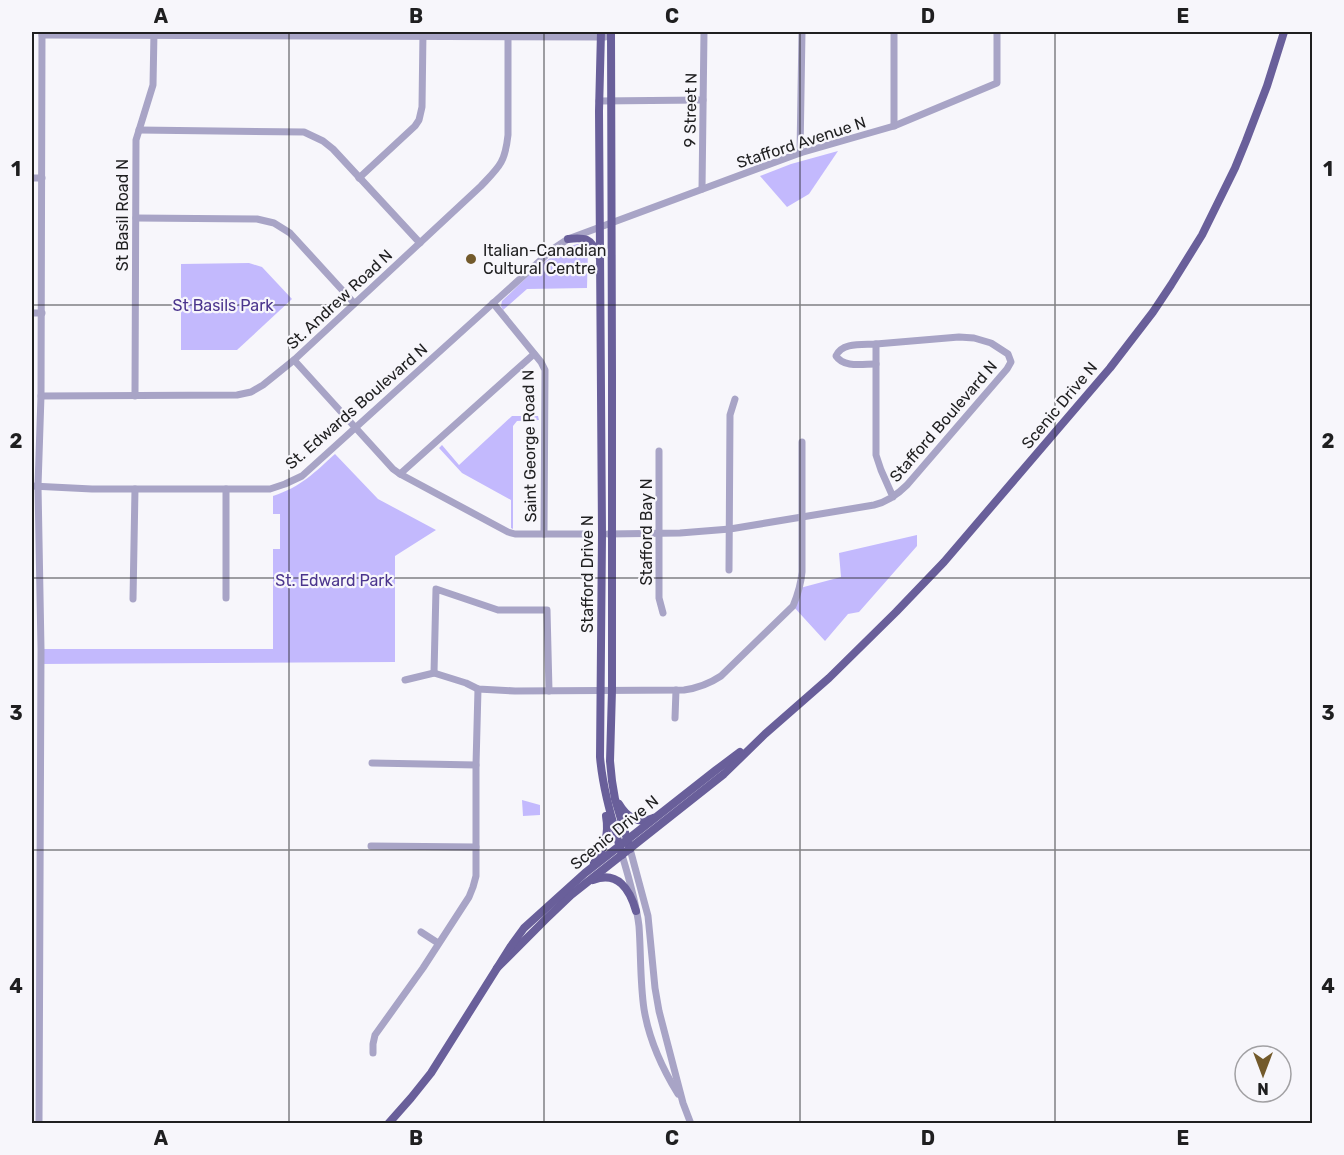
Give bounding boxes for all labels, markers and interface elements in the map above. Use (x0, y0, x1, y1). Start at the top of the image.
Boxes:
text: A (154, 4, 169, 28)
text: B (409, 4, 423, 28)
text: C (665, 4, 679, 28)
text: D (921, 4, 935, 28)
text: E (1177, 4, 1189, 28)
street label: 9 Street N (680, 72, 701, 148)
street label: Stafford Avenue N (734, 113, 868, 172)
text: 1 (11, 157, 21, 181)
text: 1 (1323, 157, 1333, 181)
street label: St Basil Road N (113, 159, 132, 271)
place label: Italian-Canadian Cultural Centre (483, 241, 606, 278)
street label: St. Andrew Road N (283, 245, 396, 353)
marker: Italian-Canadian Cultural Centre (464, 252, 478, 266)
park label: St Basils Park (173, 296, 274, 315)
street label: St. Edwards Boulevard N (281, 339, 431, 473)
street label: Stafford Boulevard N (886, 357, 1001, 486)
street label: Scenic Drive N (1018, 358, 1101, 453)
street label: Saint George Road N (519, 369, 540, 523)
text: 2 (10, 429, 23, 453)
text: 2 (1322, 429, 1335, 453)
street label: Stafford Bay N (637, 478, 656, 586)
street label: Stafford Drive N (578, 515, 597, 633)
park label: St. Edward Park (275, 571, 393, 590)
text: 3 (9, 701, 23, 725)
text: 3 (1321, 701, 1335, 725)
street label: Scenic Drive N (567, 791, 662, 874)
text: 4 (9, 974, 23, 998)
text: 4 (1321, 974, 1335, 998)
north arrow (1233, 1044, 1293, 1104)
text: N (1257, 1079, 1269, 1098)
text: A (154, 1126, 169, 1150)
text: B (409, 1126, 423, 1150)
text: C (665, 1126, 679, 1150)
text: D (921, 1126, 935, 1150)
text: E (1177, 1126, 1189, 1150)

